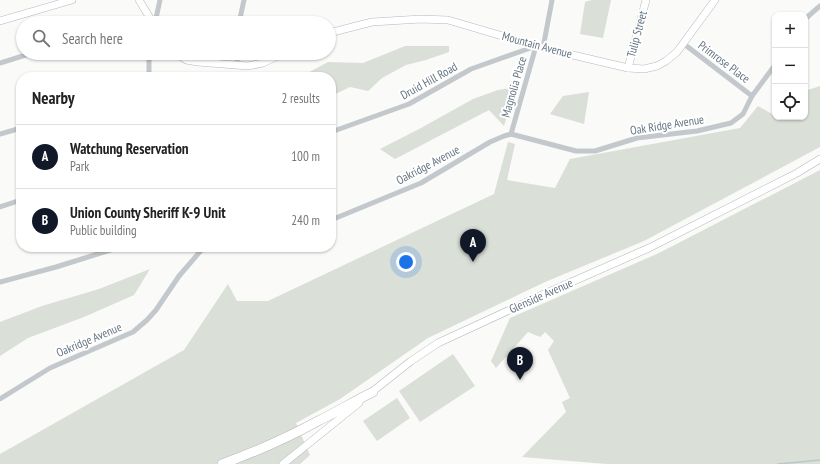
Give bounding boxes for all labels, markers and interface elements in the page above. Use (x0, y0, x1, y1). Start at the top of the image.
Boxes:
street label: Tulip Street (623, 8, 650, 59)
map controls (772, 12, 808, 120)
button: + (772, 12, 808, 48)
search box (16, 16, 336, 60)
icon: search (30, 27, 52, 49)
street label: Mountain Avenue (500, 28, 574, 61)
text: Search here (62, 29, 123, 48)
street label: Primrose Place (695, 37, 753, 86)
button: − (772, 48, 808, 84)
street label: Magnolia Place (498, 55, 529, 119)
street label: Druid Hill Road (398, 59, 460, 102)
button: locate (772, 84, 808, 120)
text: Nearby (32, 87, 75, 109)
text: 2 results (281, 90, 320, 107)
street label: Oak Ridge Avenue (629, 111, 705, 138)
text: Watchung Reservation (70, 139, 189, 158)
street label: Oakridge Avenue (393, 142, 462, 188)
text: A (42, 148, 48, 165)
text: 100 m (291, 148, 320, 165)
text: Park (70, 158, 89, 175)
text: Union County Sheriff K-9 Unit (70, 203, 226, 222)
text: B (42, 212, 48, 229)
text: 240 m (291, 212, 320, 229)
text: Public building (70, 222, 137, 239)
pin: A (460, 229, 486, 262)
your location (396, 252, 416, 272)
street label: Glenside Avenue (507, 275, 575, 316)
street label: Oakridge Avenue (54, 319, 124, 360)
pin: B (507, 347, 533, 380)

